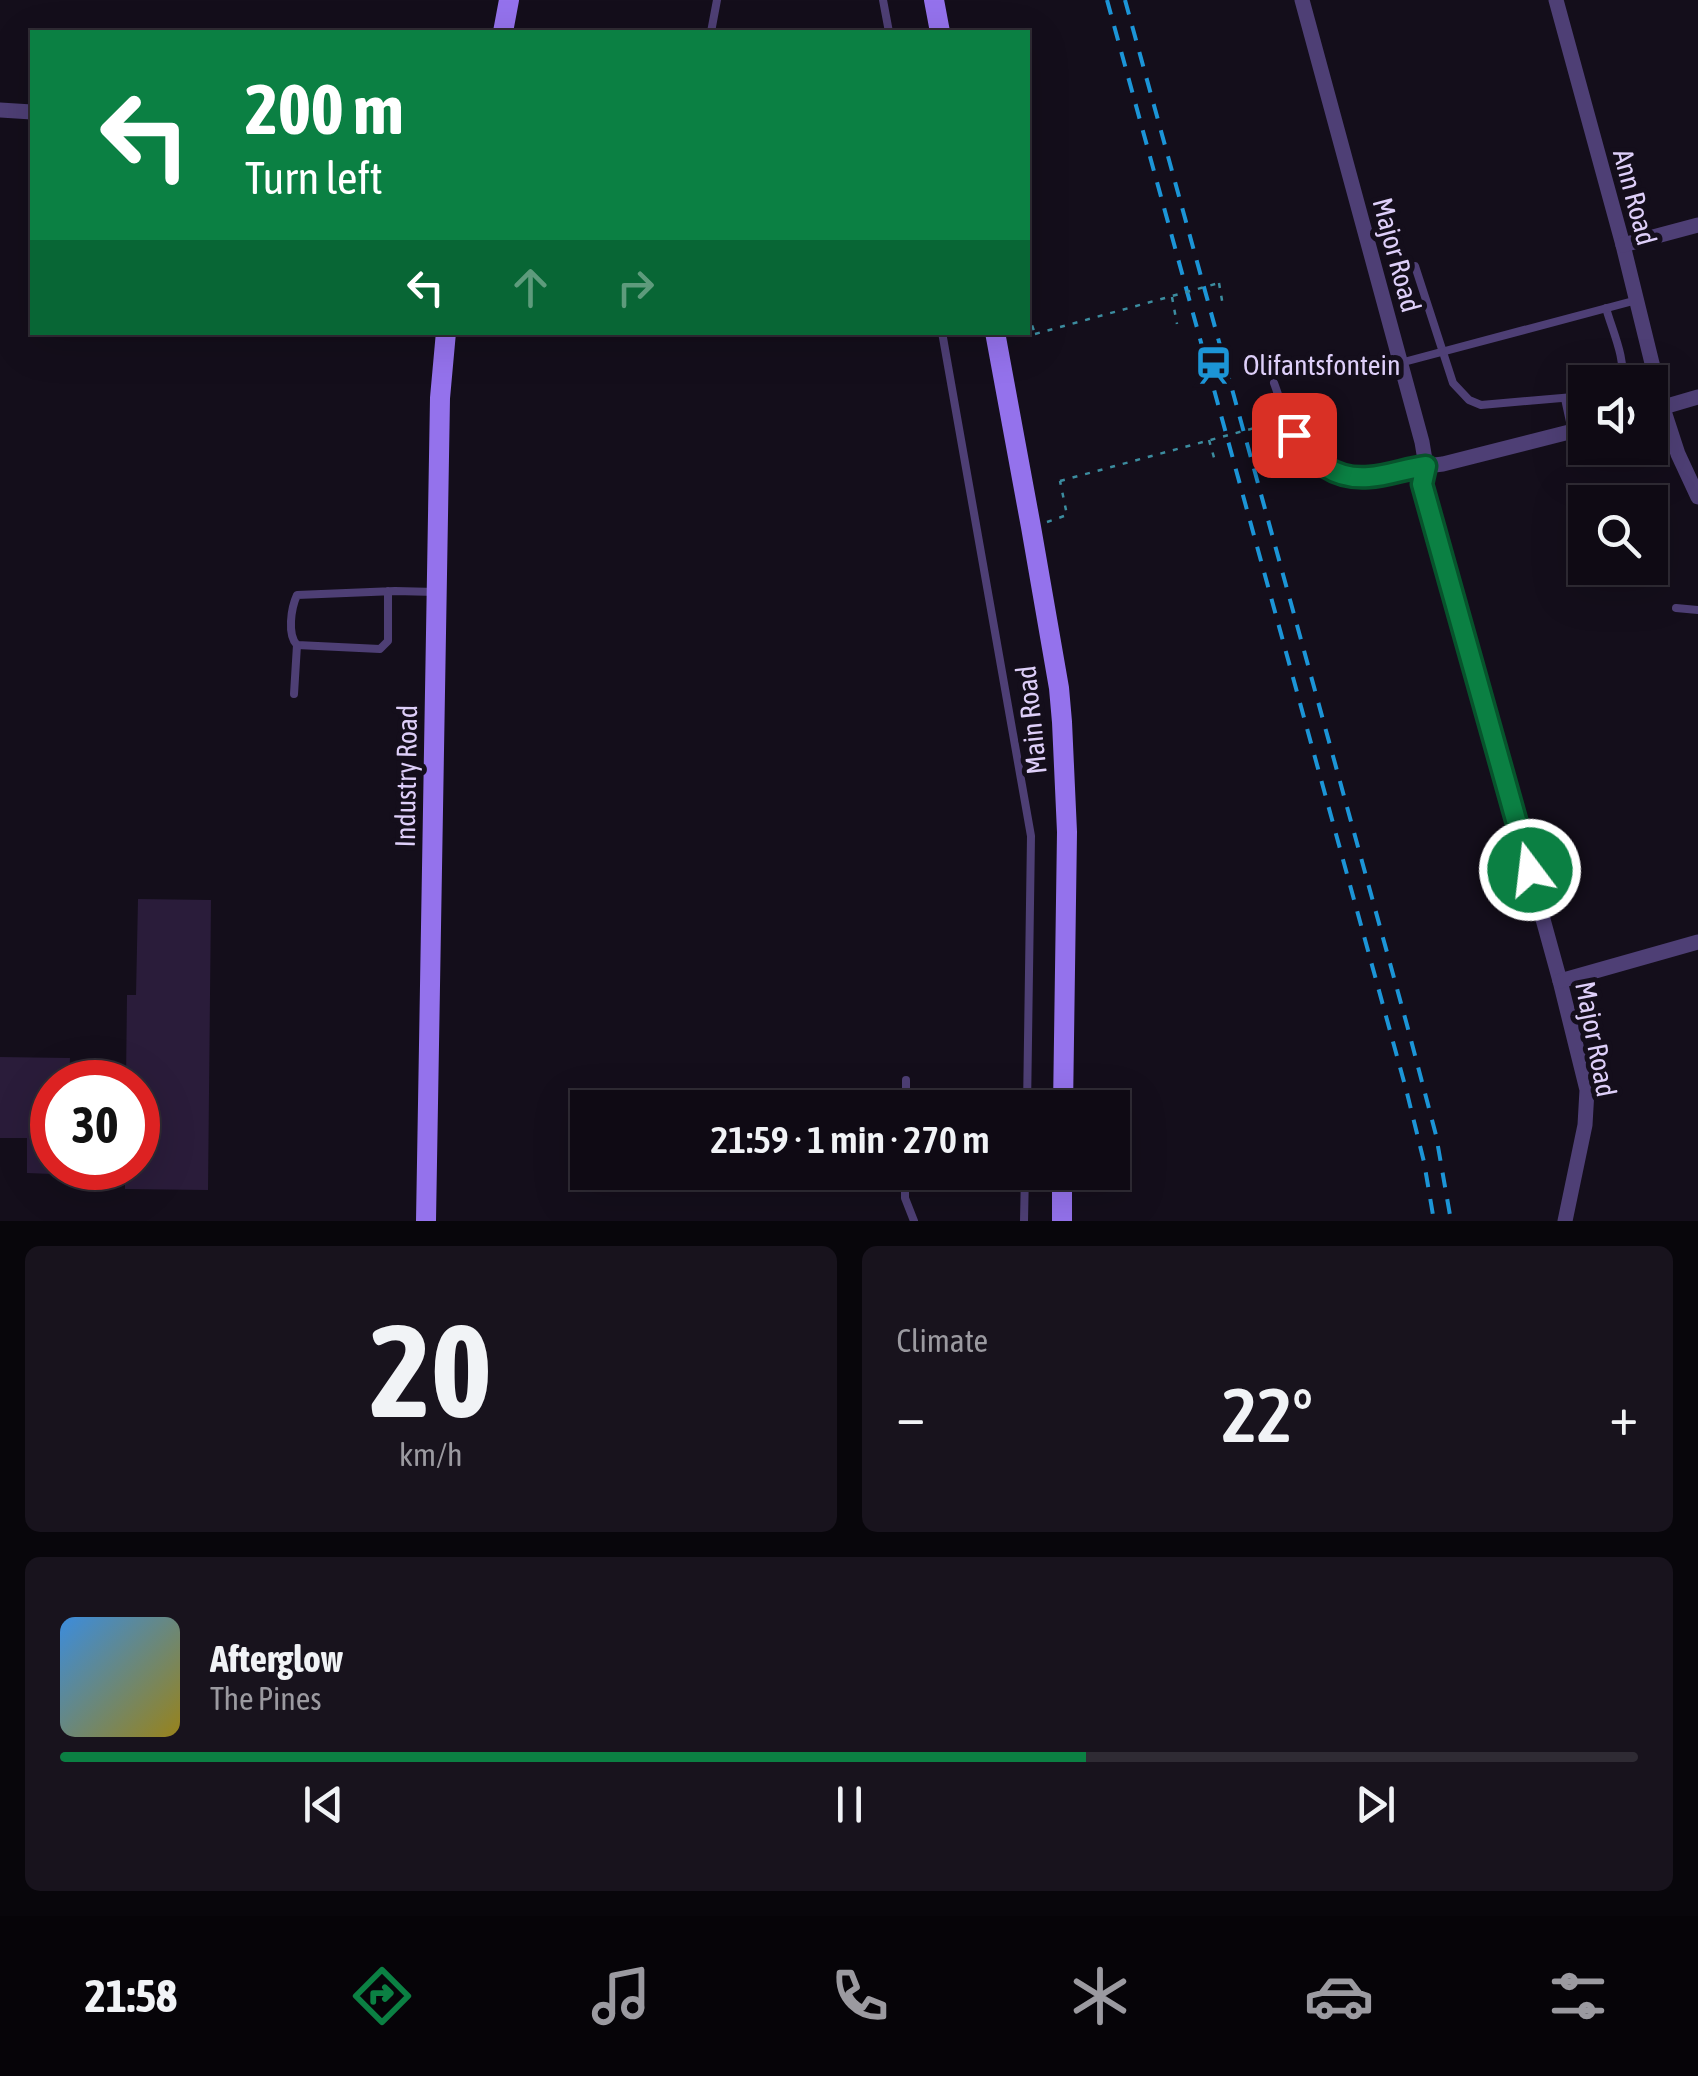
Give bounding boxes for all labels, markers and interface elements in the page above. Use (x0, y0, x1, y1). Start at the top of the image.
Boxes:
text: 200 m (245, 69, 404, 149)
icon: left (80, 70, 210, 200)
street label: Ann Road (1607, 145, 1663, 249)
text: Turn left (245, 152, 383, 204)
street label: Major Road (1366, 194, 1428, 316)
icon: left (398, 260, 453, 315)
icon: ahead (503, 260, 558, 315)
icon: right (608, 260, 663, 315)
station icon: Olifantsfontein (1192, 344, 1234, 386)
place label: Olifantsfontein (1243, 349, 1400, 381)
map controls (1568, 365, 1668, 585)
button: sound (1568, 365, 1668, 465)
pin (1252, 393, 1337, 478)
icon: arrive (1267, 408, 1322, 463)
button: search (1568, 485, 1668, 585)
street label: Main Road (1009, 664, 1053, 776)
street label: Industry Road (389, 704, 423, 848)
position arrow (1478, 818, 1582, 922)
street label: Major Road (1569, 979, 1623, 1099)
speed limit sign: 30 (30, 1060, 160, 1190)
text: 21:59 · 1 min · 270 m (710, 1118, 990, 1161)
text: 20 (370, 1296, 492, 1445)
text: Climate (897, 1322, 988, 1359)
text: 22° (1222, 1372, 1313, 1458)
text: − (897, 1384, 925, 1447)
text: + (1609, 1384, 1638, 1447)
text: km/h (399, 1436, 462, 1473)
text: Afterglow (210, 1637, 343, 1680)
text: The Pines (210, 1680, 322, 1717)
icon: previous (296, 1777, 351, 1832)
icon: pause (822, 1777, 877, 1832)
icon: next (1348, 1777, 1403, 1832)
icon: directions (347, 1961, 417, 2031)
icon: music (586, 1961, 656, 2031)
icon: phone (825, 1961, 895, 2031)
icon: climate (1065, 1961, 1135, 2031)
icon: car (1304, 1961, 1374, 2031)
icon: filters (1543, 1961, 1613, 2031)
text: 21:58 (85, 1970, 177, 2022)

